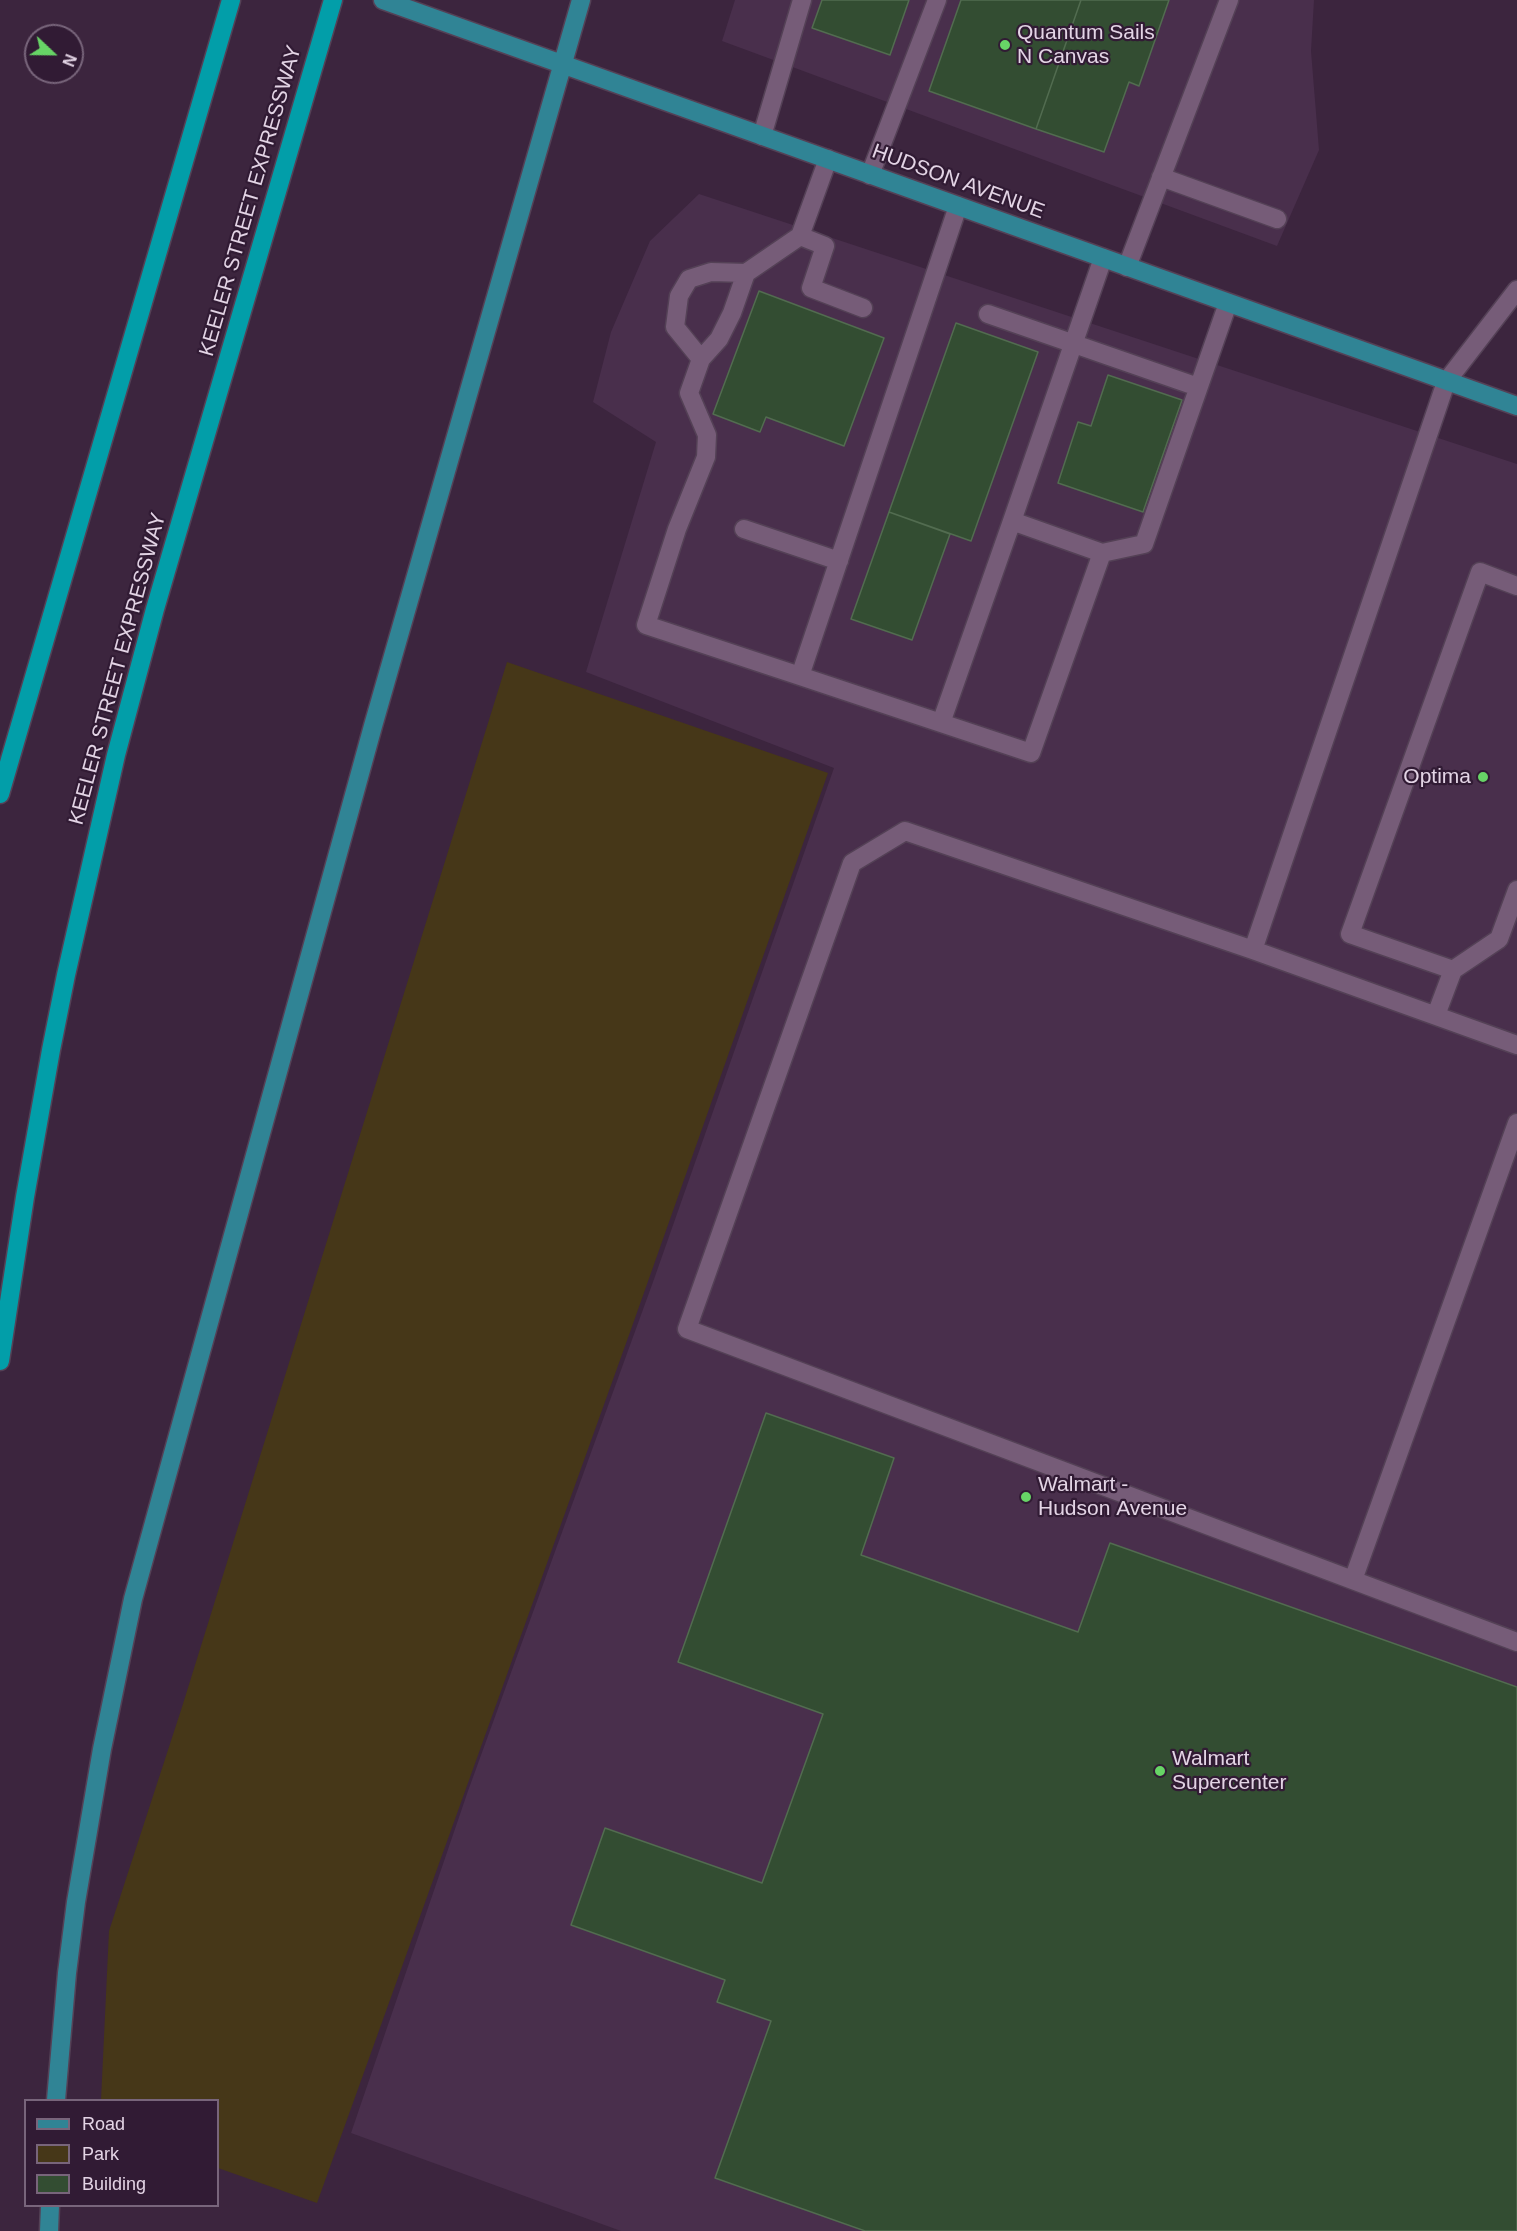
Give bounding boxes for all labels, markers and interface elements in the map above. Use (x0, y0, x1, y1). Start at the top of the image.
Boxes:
place label: Quantum Sails N Canvas (1017, 20, 1155, 70)
north arrow (24, 24, 84, 84)
marker: Quantum Sails N Canvas (998, 38, 1012, 52)
street label: KEELER STREET EXPRESSWAY (194, 43, 308, 359)
text: N (59, 52, 79, 69)
street label: HUDSON AVENUE (868, 139, 1048, 225)
street label: KEELER STREET EXPRESSWAY (64, 510, 172, 828)
place label: Optima (1403, 764, 1471, 790)
marker: Optima (1476, 770, 1490, 784)
place label: Walmart - Hudson Avenue (1038, 1472, 1187, 1522)
marker: Walmart - Hudson Avenue (1019, 1490, 1033, 1504)
place label: Walmart Supercenter (1172, 1746, 1286, 1796)
marker: Walmart Supercenter (1153, 1764, 1167, 1778)
legend (24, 2099, 219, 2207)
text: Road (82, 2114, 125, 2134)
text: Park (82, 2144, 119, 2164)
text: Building (82, 2174, 146, 2194)

